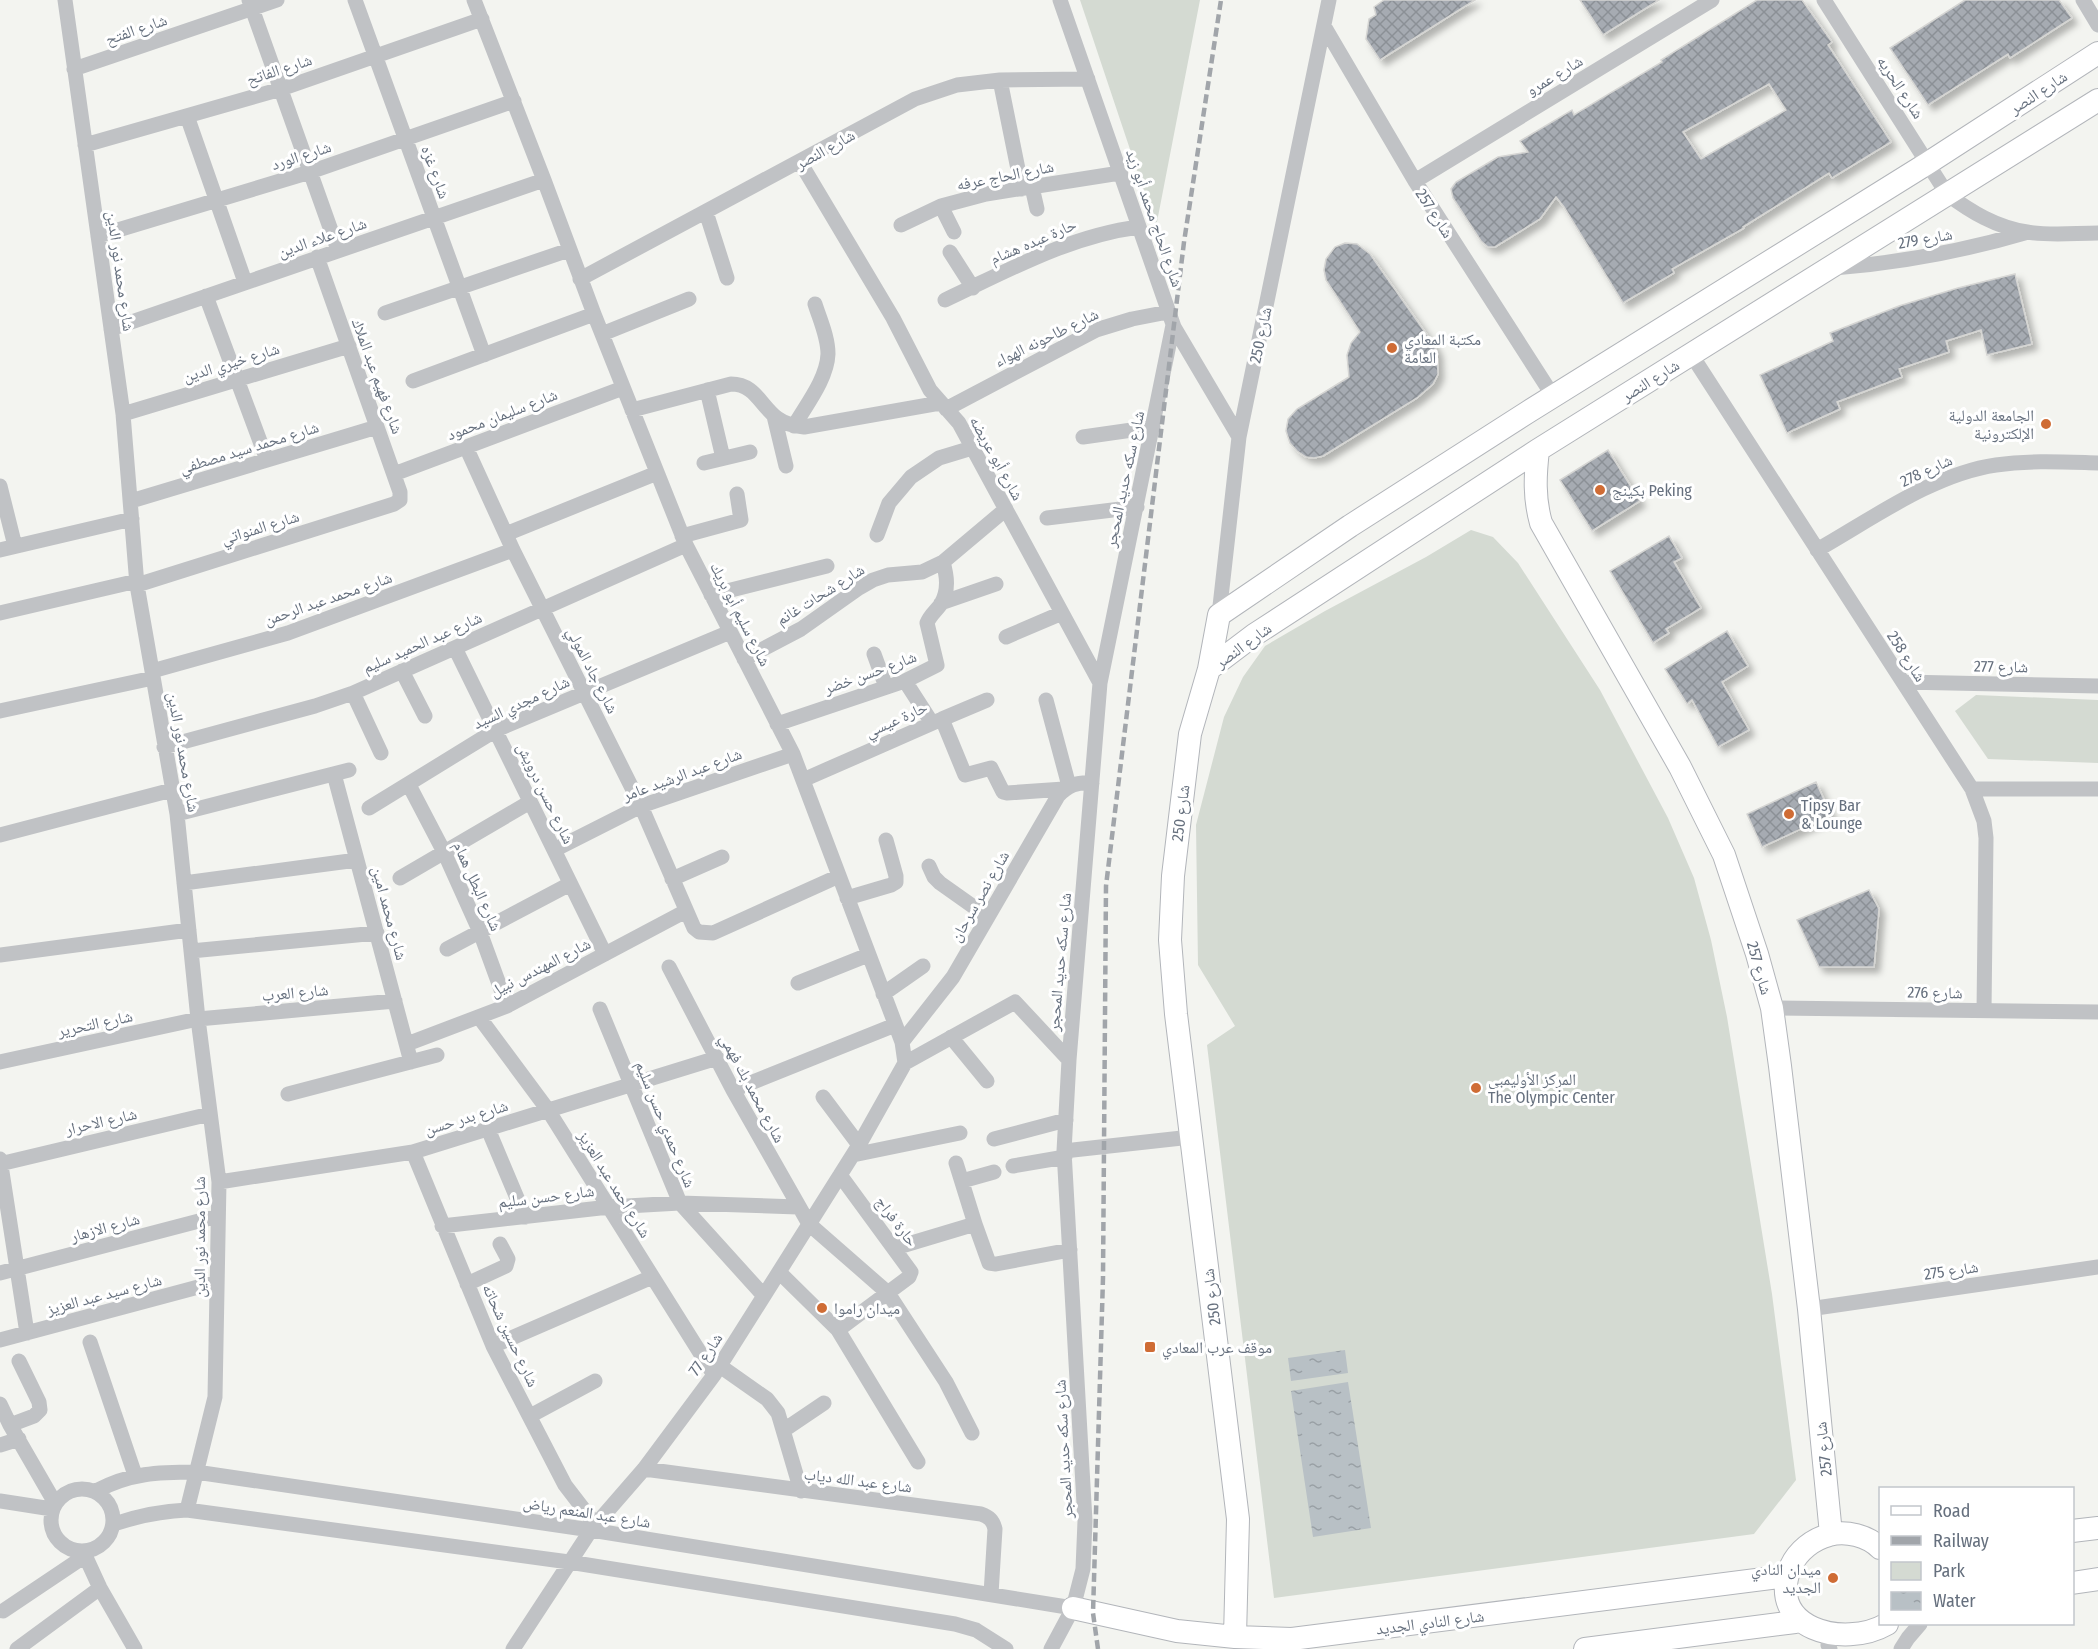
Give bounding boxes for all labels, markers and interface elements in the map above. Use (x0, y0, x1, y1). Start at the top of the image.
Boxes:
street label: شارع الفتح (103, 10, 170, 50)
street label: شارع الفاتح (244, 50, 315, 90)
street label: شارع عمرو (1522, 51, 1587, 101)
street label: شارع الحريه (1872, 52, 1928, 123)
street label: شارع النصر (2005, 67, 2071, 119)
street label: شارع النصر (791, 125, 859, 175)
street label: شارع الورد (269, 137, 334, 175)
street label: شارع غزه (416, 143, 454, 202)
street label: شارع الحاج محمد أبو زيد (1121, 147, 1187, 290)
street label: شارع الحاج عرفه (955, 157, 1055, 195)
street label: شارع 257 (1411, 185, 1457, 242)
street label: شارع محمد نور الدين (102, 210, 138, 333)
street label: شارع علاء الدين (275, 213, 369, 262)
street label: حارة عبده هشام (987, 215, 1080, 269)
street label: شارع 279 (1896, 224, 1954, 254)
street label: شارع طاحونه الهواء (991, 304, 1102, 372)
street label: شارع 250 (1245, 305, 1277, 365)
street label: شارع فهيم عبد الملاك (347, 316, 407, 437)
place label: مكتبة المعادي العامة (1404, 330, 1481, 367)
street label: شارع خيري الدين (181, 339, 283, 389)
marker: مكتبة المعادي العامة (1385, 341, 1399, 355)
street label: شارع النصر (1617, 355, 1683, 407)
street label: شارع سليمان محمود (444, 385, 560, 445)
place label: الجامعة الدولية الإلكترونية (1949, 406, 2034, 443)
street label: شارع سكه حديد المحجر (1101, 409, 1149, 550)
street label: شارع أبو عريضه (965, 413, 1028, 504)
street label: شارع محمد سيد مصطفي (177, 417, 322, 481)
marker: الجامعة الدولية الإلكترونية (2039, 417, 2053, 431)
street label: شارع 278 (1897, 450, 1956, 492)
place label: بكينج Peking (1612, 481, 1692, 501)
marker: بكينج Peking (1593, 483, 1607, 497)
street label: شارع المنواتي (219, 507, 302, 551)
street label: شارع سليم أبو بريك (705, 559, 775, 670)
street label: شارع شحات غانم (773, 560, 868, 630)
street label: شارع محمد عبد الرحمن (262, 568, 395, 630)
street label: شارع عبد الحميد سليم (360, 608, 485, 678)
street label: شارع النصر (1211, 619, 1276, 674)
street label: شارع جاد المولي (560, 624, 622, 718)
street label: شارع 258 (1882, 627, 1930, 686)
street label: شارع حسن خضر (820, 647, 919, 699)
street label: شارع 277 (1974, 657, 2028, 677)
street label: شارع مجدي السيد (470, 672, 574, 736)
street label: شارع محمد نور الدين (163, 691, 203, 814)
street label: حارة عيسي (862, 697, 932, 744)
street label: شارع حسن درويش (512, 740, 578, 847)
street label: شارع عبد الرشيد عامر (619, 744, 745, 806)
street label: شارع 250 (1168, 784, 1194, 843)
place label: Tipsy Bar & Lounge (1801, 796, 1863, 833)
marker: Tipsy Bar & Lounge (1782, 807, 1796, 821)
street label: شارع البطل همام (448, 839, 506, 934)
street label: شارع نصر سرحان (946, 847, 1014, 946)
street label: شارع محمد امين (367, 864, 411, 962)
street label: شارع سكه حديد المحجر (1044, 892, 1076, 1033)
street label: شارع المهندس نبيل (487, 934, 594, 1002)
street label: شارع 257 (1742, 939, 1776, 997)
street label: شارع العرب (261, 980, 329, 1006)
street label: شارع 276 (1907, 983, 1963, 1003)
street label: شارع التحرير (55, 1006, 135, 1042)
street label: شارع محمد بك فهمي (713, 1031, 789, 1147)
street label: شارع حمدي حسن سليم (629, 1058, 700, 1191)
place label: المركز الأوليمبى The Olympic Center (1488, 1070, 1615, 1107)
marker: المركز الأوليمبى The Olympic Center (1469, 1081, 1483, 1095)
street label: شارع بدر حسن (422, 1096, 510, 1140)
street label: شارع الاحرار (62, 1104, 139, 1140)
street label: شارع احمد عبد العزيز (573, 1126, 655, 1242)
street label: شارع محمد نور الدين (190, 1176, 210, 1298)
street label: شارع حسن سليم (497, 1181, 595, 1213)
street label: حارة فراج (871, 1192, 922, 1251)
street label: شارع الازهار (68, 1209, 142, 1247)
street label: شارع 275 (1923, 1257, 1980, 1285)
street label: شارع 250 (1199, 1267, 1225, 1326)
street label: شارع سيد عبد العزيز (44, 1270, 164, 1320)
street label: شارع حسين شحاته (477, 1281, 543, 1390)
place label: ميدان راموا (834, 1299, 900, 1319)
marker: ميدان راموا (815, 1301, 829, 1315)
street label: شارع 77 (684, 1329, 727, 1380)
place label: موقف عرب المعادي (1162, 1338, 1272, 1360)
marker: موقف عرب المعادي (1143, 1340, 1157, 1354)
street label: شارع سكه حديد المحجر (1050, 1379, 1078, 1520)
street label: شارع 257 (1811, 1421, 1837, 1477)
street label: شارع عبد الله دياب (803, 1464, 913, 1498)
legend (1879, 1487, 2074, 1625)
street label: شارع عبد المنعم رياض (522, 1493, 652, 1533)
text: Road (1933, 1500, 1970, 1522)
text: Railway (1933, 1530, 1989, 1552)
place label: ميدان النادي الجديد (1751, 1560, 1821, 1597)
text: Park (1933, 1560, 1966, 1582)
marker: ميدان النادي الجديد (1826, 1571, 1840, 1585)
text: Water (1933, 1590, 1976, 1612)
street label: شارع النادي الجديد (1375, 1606, 1486, 1642)

